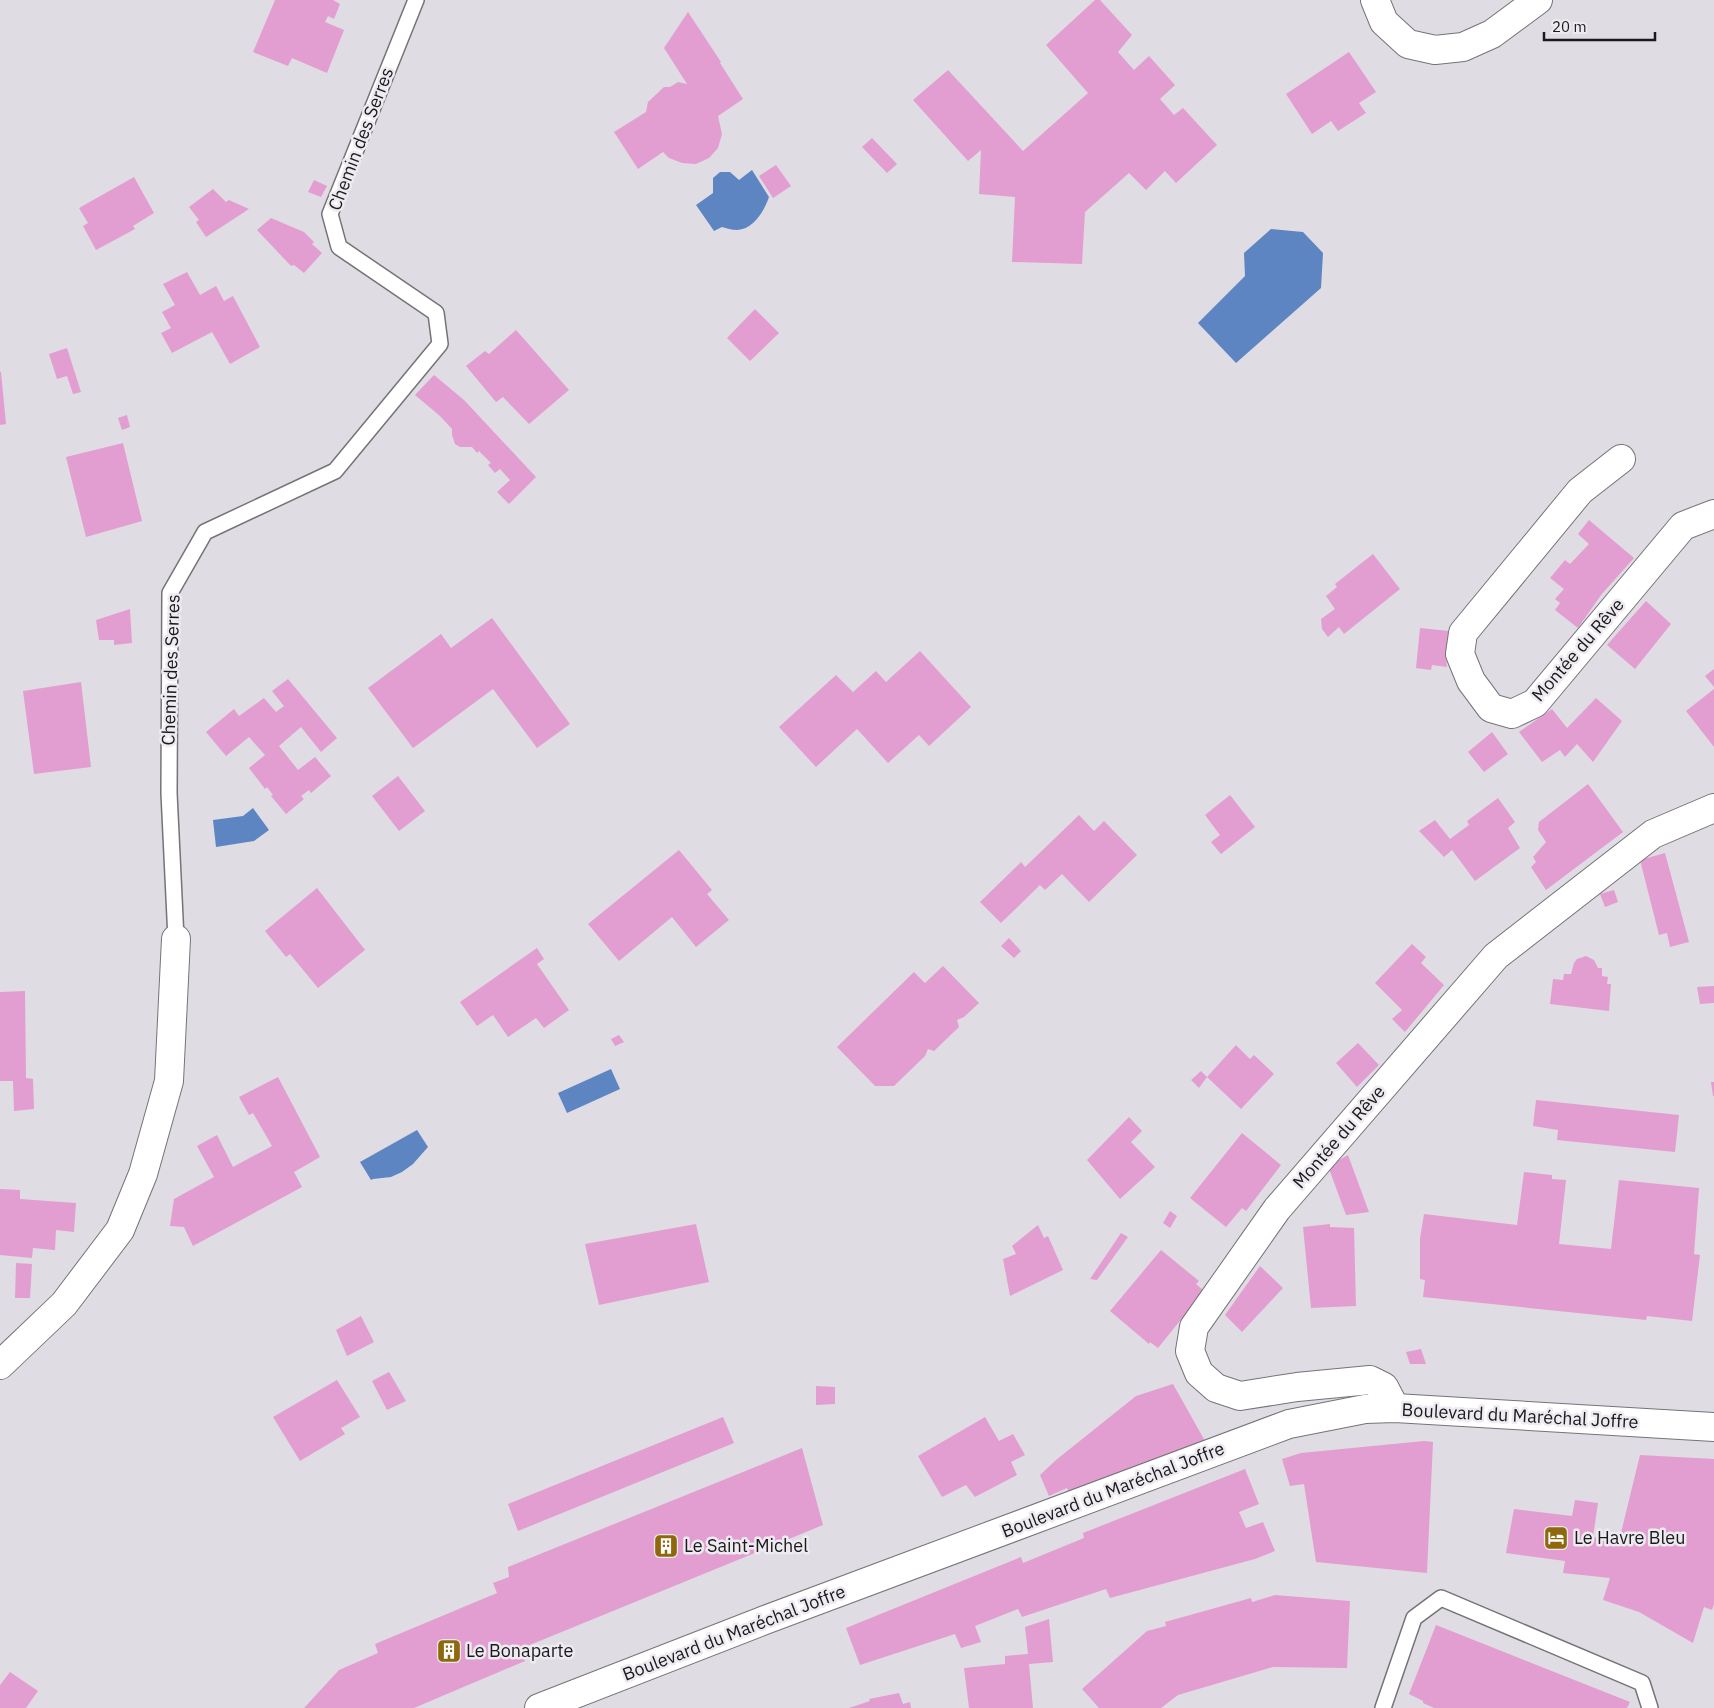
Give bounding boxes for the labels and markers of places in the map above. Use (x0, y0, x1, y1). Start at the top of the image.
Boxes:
hotel icon: Le Havre Bleu (1543, 1525, 1569, 1551)
place label: Le Havre Bleu (1574, 1526, 1685, 1549)
building icon: Le Saint-Michel (653, 1533, 679, 1559)
place label: Le Saint-Michel (684, 1534, 808, 1557)
building icon: Le Bonaparte (436, 1638, 462, 1664)
place label: Le Bonaparte (466, 1639, 574, 1662)

